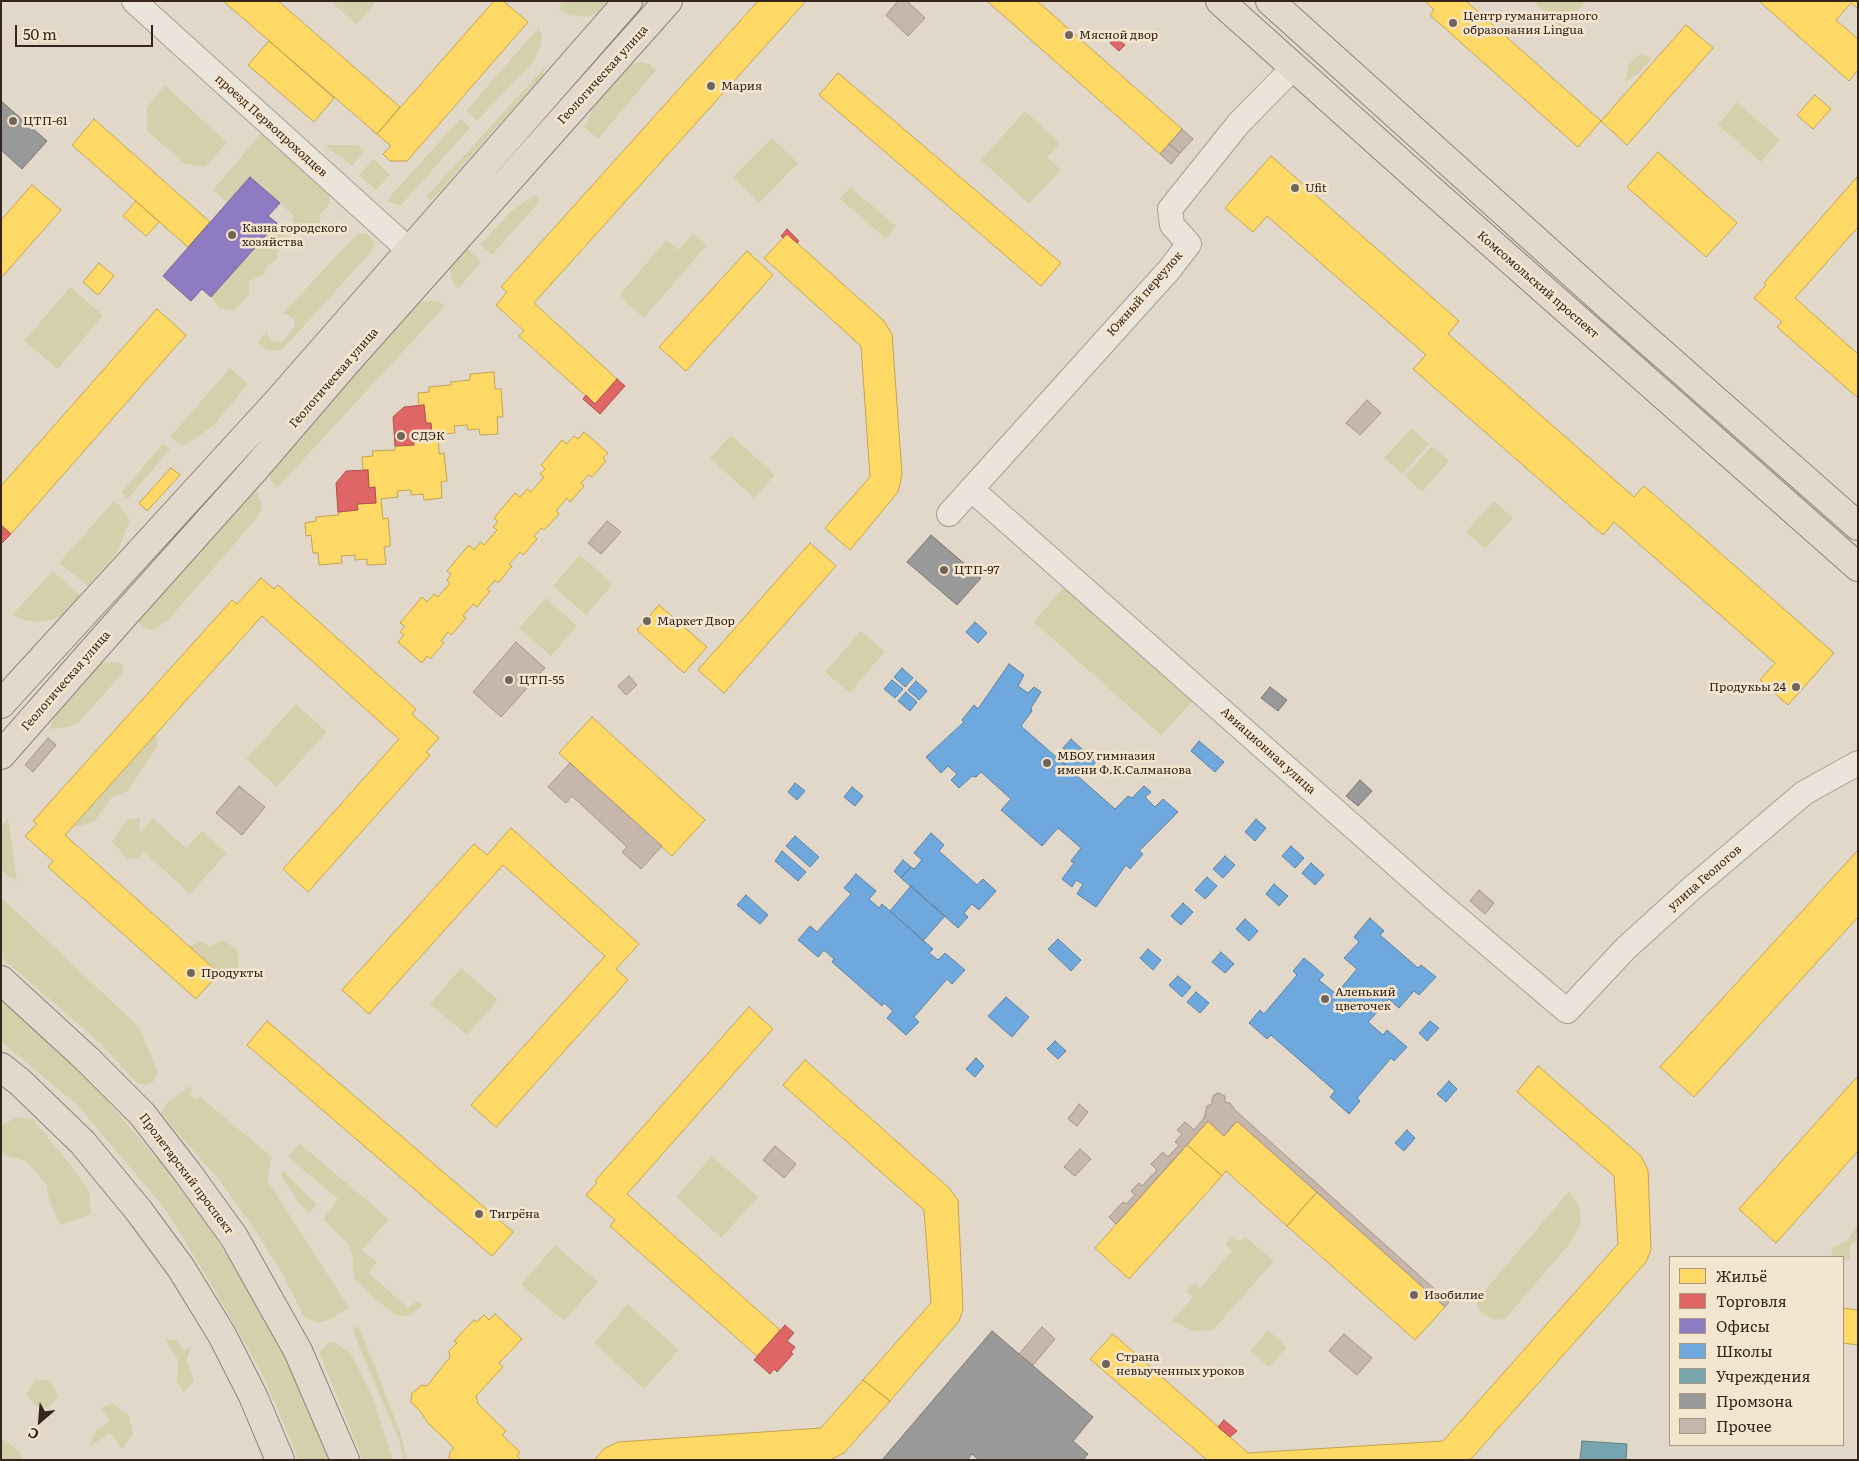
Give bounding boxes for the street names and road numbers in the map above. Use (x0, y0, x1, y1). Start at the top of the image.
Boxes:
street label: Геологическая улица (555, 23, 651, 127)
street label: проезд Первопроходцев (212, 72, 330, 180)
street label: Комсомольский проспект (1474, 228, 1602, 342)
street label: Южный переулок (1104, 249, 1186, 339)
street label: Геологическая улица (287, 325, 381, 431)
street label: Геологическая улица (19, 628, 113, 734)
street label: Авиационная улица (1218, 705, 1318, 797)
street label: улица Геологов (1665, 842, 1745, 914)
street label: Пролетарский проспект (136, 1111, 236, 1237)

